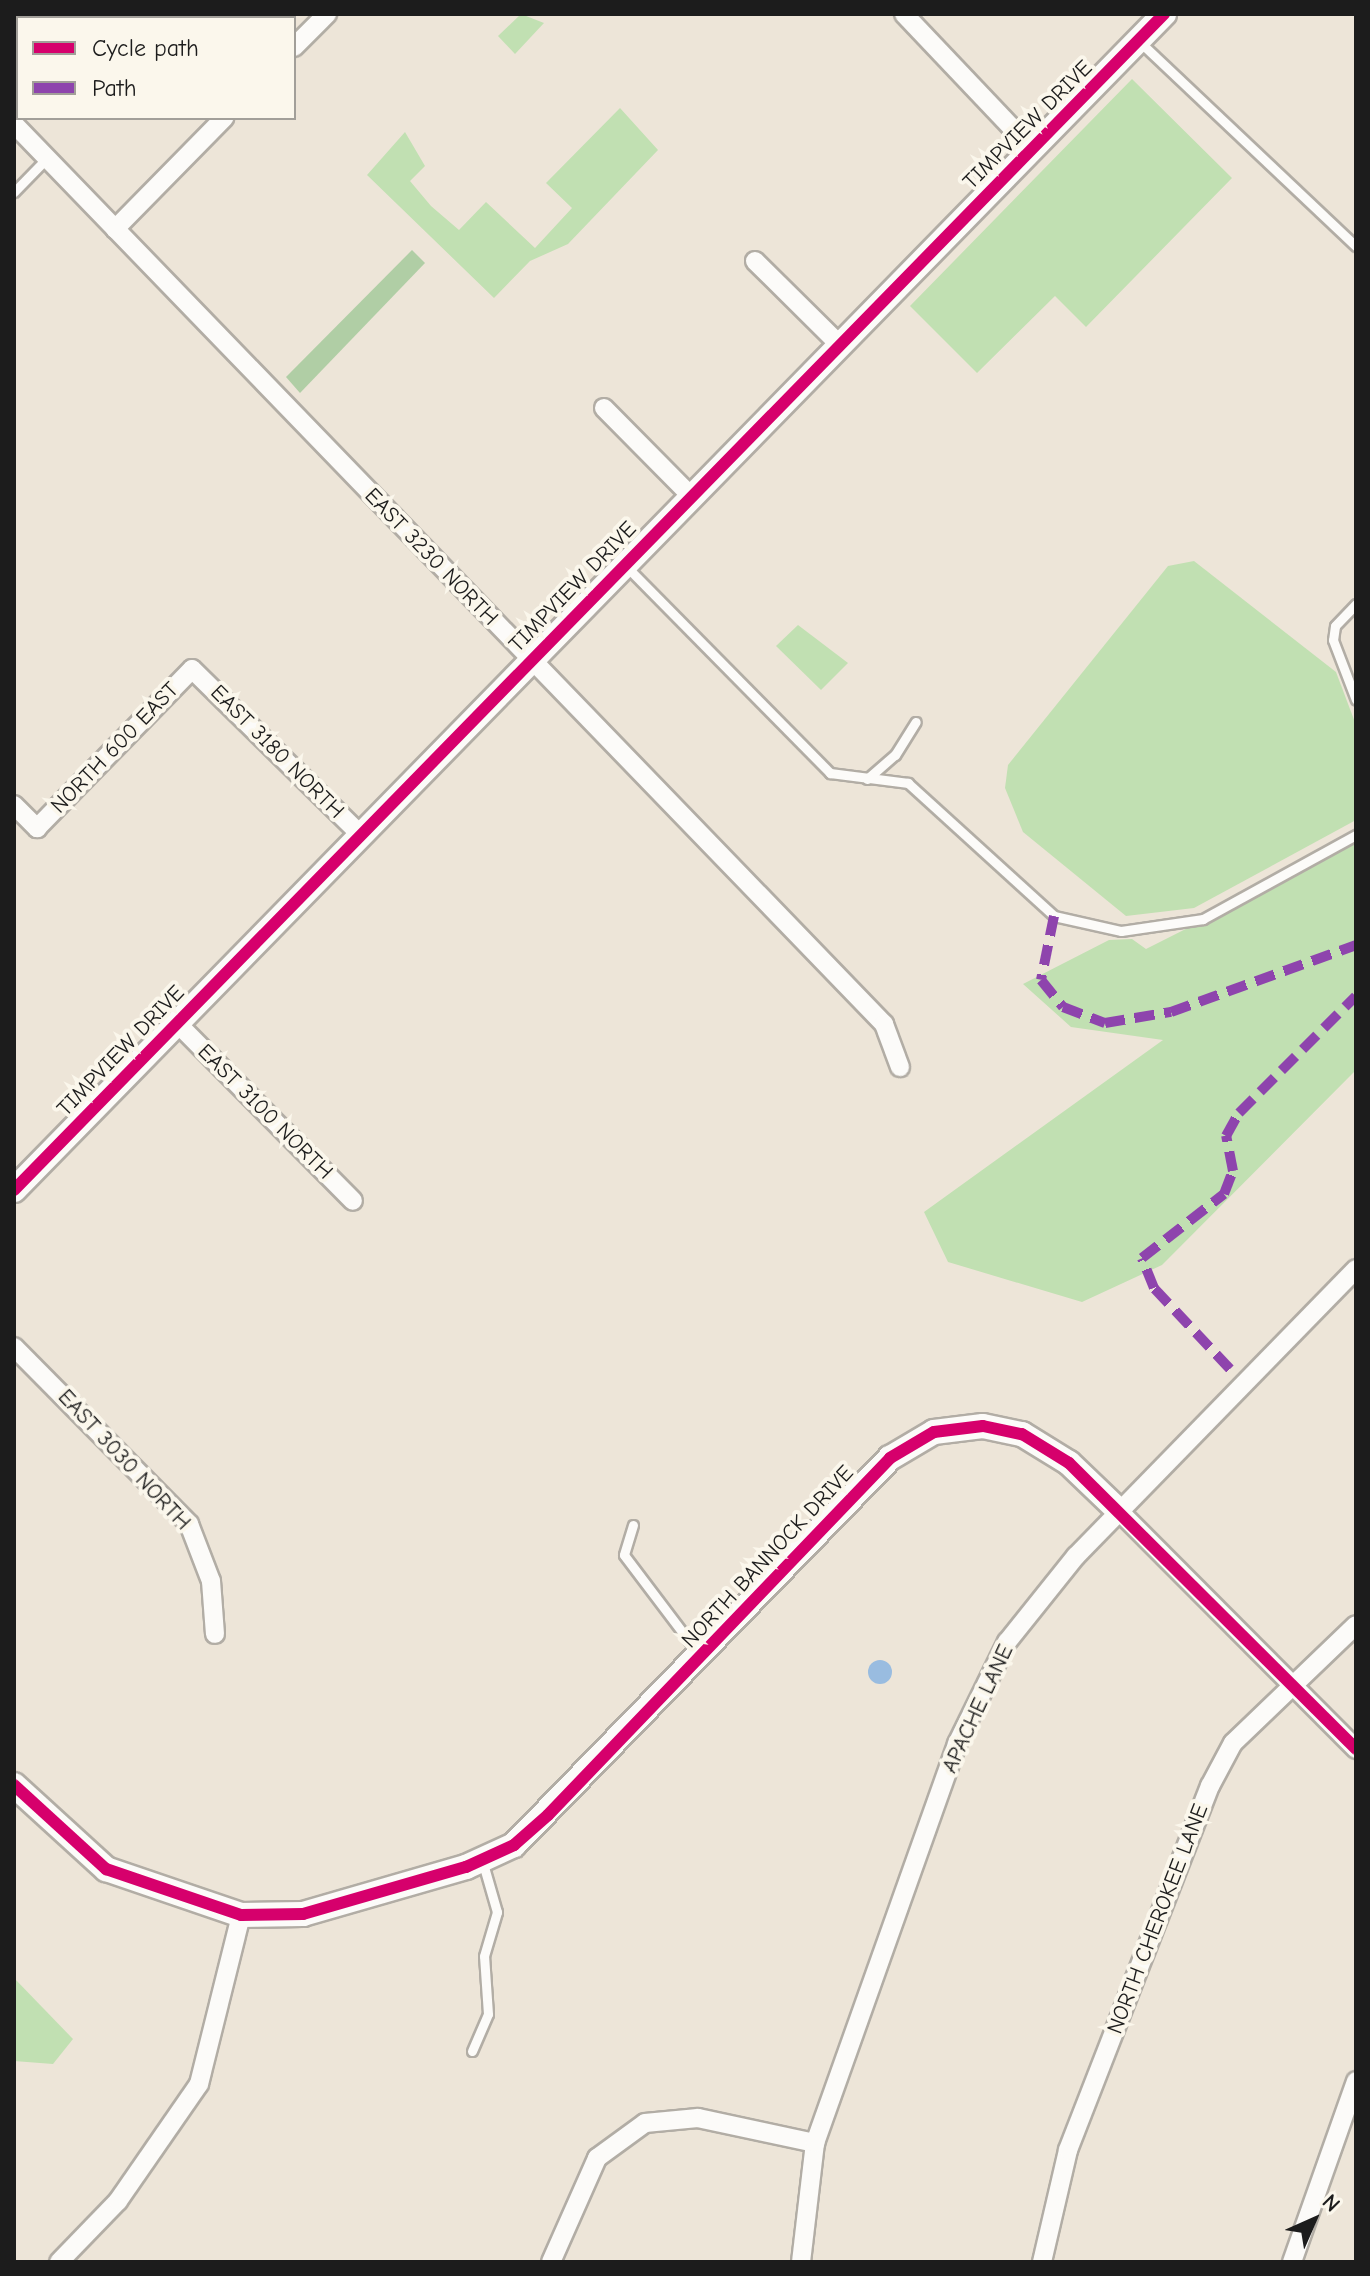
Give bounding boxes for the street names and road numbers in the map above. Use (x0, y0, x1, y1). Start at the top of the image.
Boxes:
street label: TIMPVIEW DRIVE (958, 55, 1098, 195)
street label: EAST 3230 NORTH (359, 483, 503, 631)
street label: TIMPVIEW DRIVE (504, 516, 642, 658)
street label: NORTH 600 EAST (46, 677, 184, 819)
street label: EAST 3180 NORTH (205, 680, 349, 824)
street label: TIMPVIEW DRIVE (52, 980, 190, 1122)
street label: EAST 3100 NORTH (192, 1039, 338, 1185)
street label: EAST 3030 NORTH (52, 1384, 196, 1536)
street label: NORTH BANNOCK DRIVE (677, 1460, 859, 1654)
street label: APACHE LANE (937, 1641, 1019, 1777)
street label: NORTH CHEROKEE LANE (1102, 1800, 1214, 2038)

